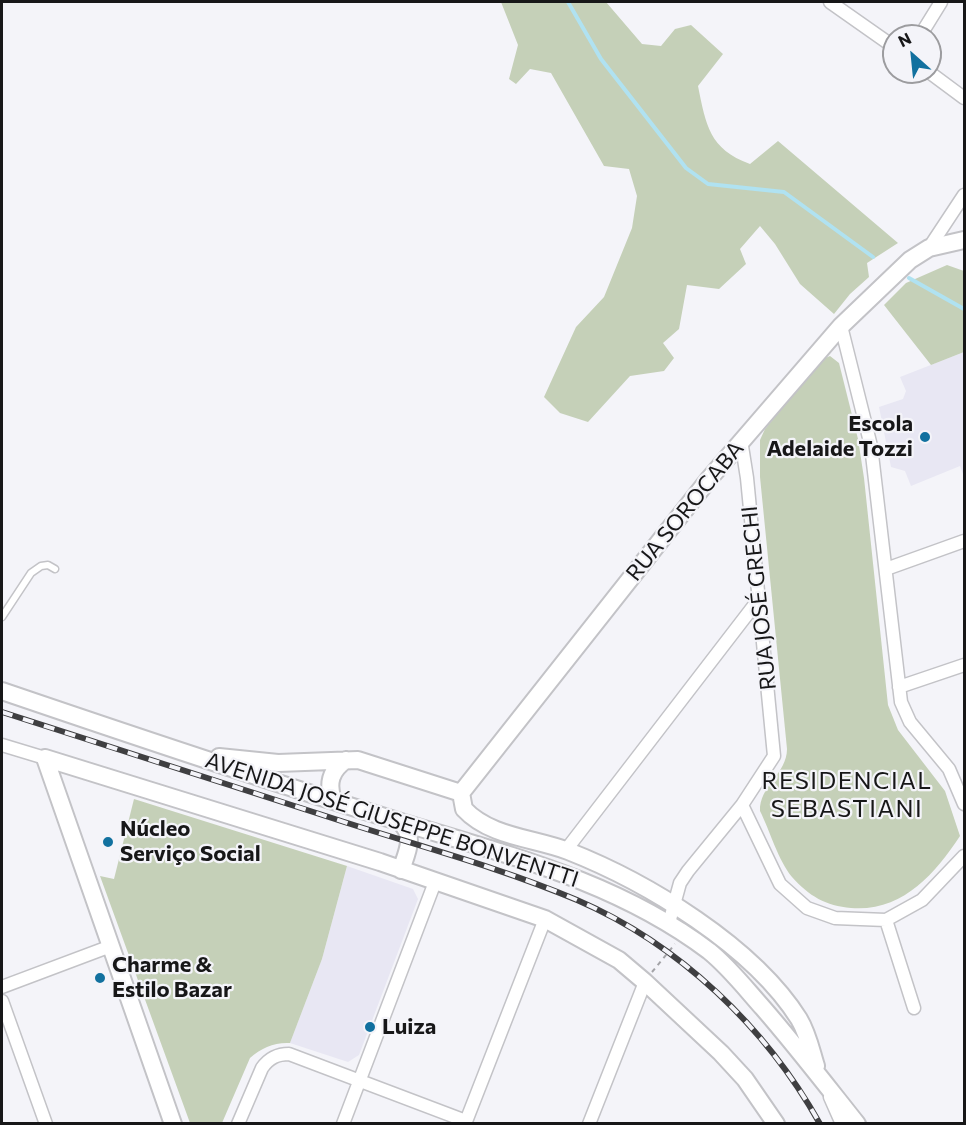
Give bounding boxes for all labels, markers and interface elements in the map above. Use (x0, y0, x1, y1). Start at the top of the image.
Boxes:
north arrow (882, 24, 942, 84)
text: N (895, 28, 914, 50)
place label: Escola Adelaide Tozzi (766, 411, 913, 463)
marker: Escola Adelaide Tozzi (918, 430, 932, 444)
street label: RUA SOROCABA (621, 436, 749, 586)
street label: RUA JOSÉ GRECHI (736, 504, 782, 692)
street label: AVENIDA JOSÉ GIUSEPPE BONVENTTI (202, 747, 582, 893)
district label: RESIDENCIAL SEBASTIANI (761, 767, 933, 823)
place label: Núcleo Serviço Social (120, 816, 261, 867)
marker: Núcleo Serviço Social (101, 835, 115, 849)
place label: Charme & Estilo Bazar (112, 952, 232, 1004)
marker: Charme & Estilo Bazar (93, 971, 107, 985)
place label: Luiza (382, 1014, 436, 1040)
marker: Luiza (363, 1020, 377, 1034)

